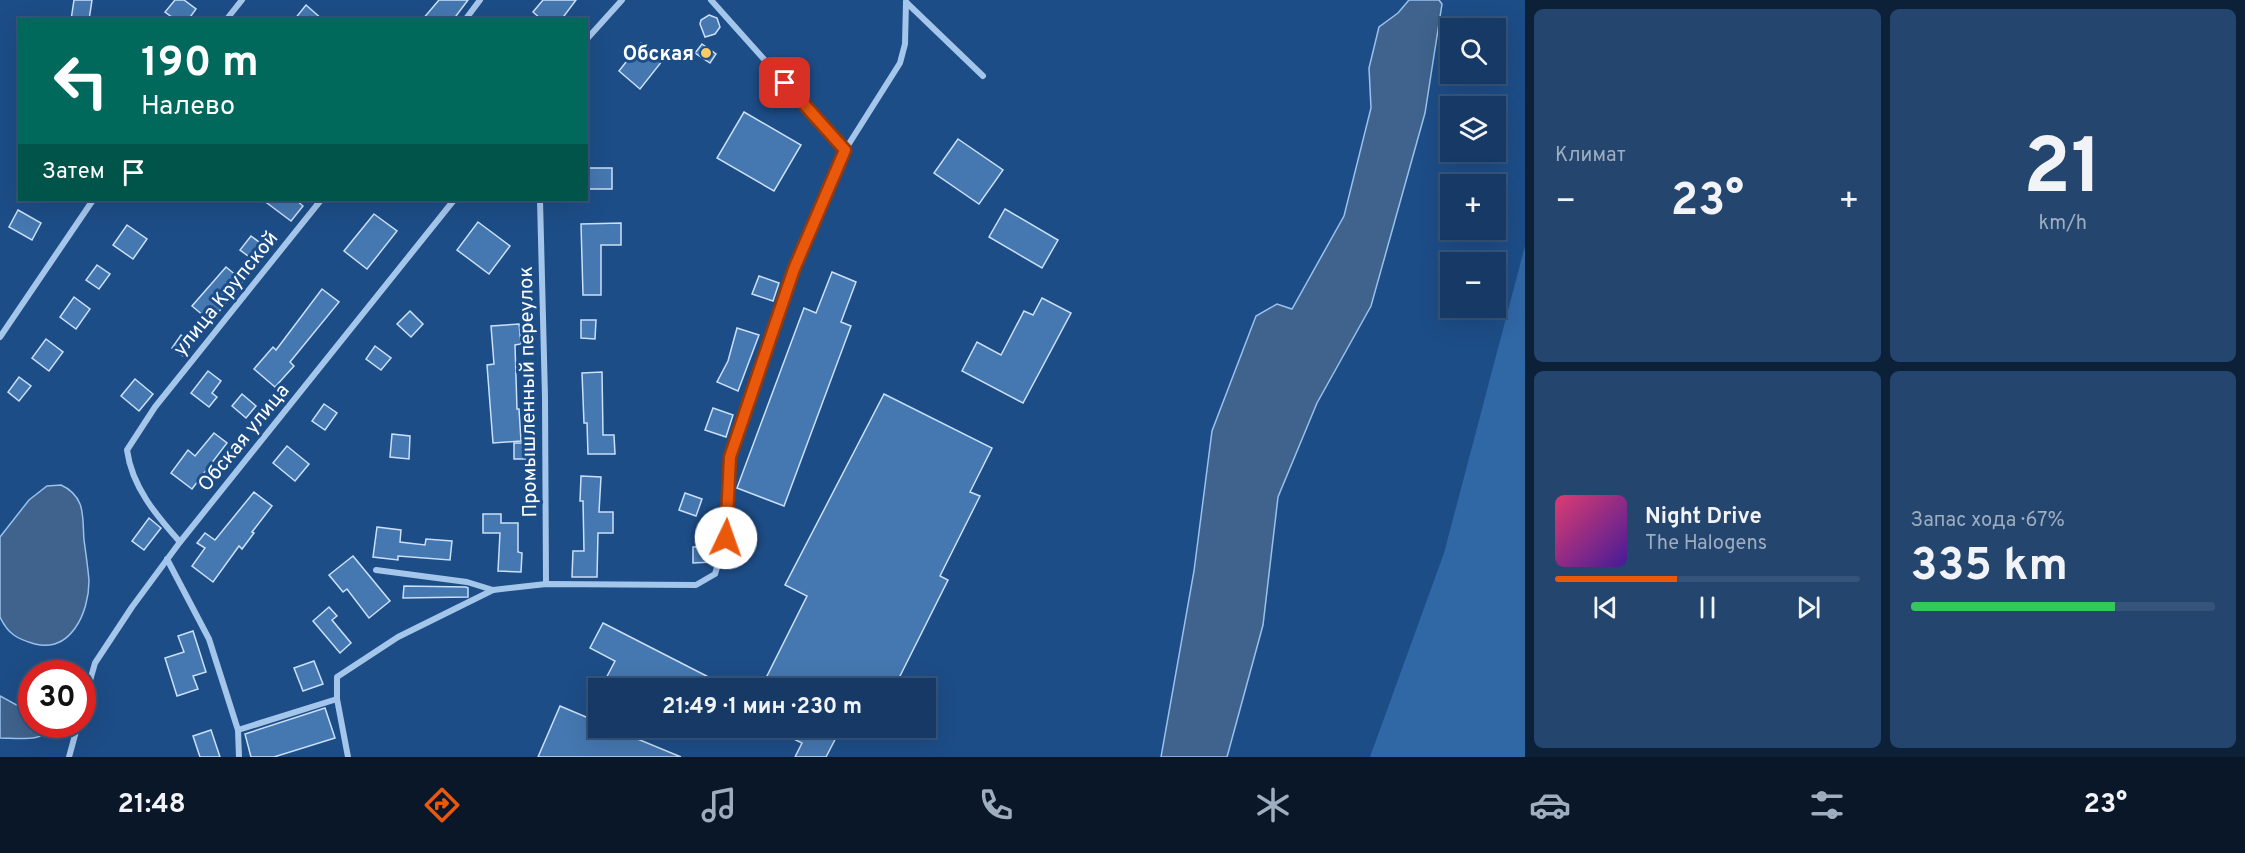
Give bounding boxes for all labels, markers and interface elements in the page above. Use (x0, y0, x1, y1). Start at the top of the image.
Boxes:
map controls (1440, 18, 1506, 318)
button: search (1440, 18, 1506, 84)
text: 190 m (141, 38, 259, 91)
icon: left (42, 42, 120, 120)
place label: Обская (623, 42, 694, 68)
marker: Обская (699, 46, 713, 60)
pin (759, 57, 810, 108)
icon: arrive (768, 66, 801, 99)
text: Налево (141, 90, 235, 124)
button: layers (1440, 96, 1506, 162)
text: 21 (2023, 122, 2102, 221)
text: Климат (1555, 143, 1626, 169)
icon: arrive (117, 156, 150, 189)
text: Затем (42, 159, 105, 186)
button: + (1440, 174, 1506, 240)
text: 23° (1671, 174, 1744, 231)
text: − (1555, 182, 1576, 224)
text: + (1838, 182, 1860, 224)
text: km/h (2038, 211, 2087, 237)
street label: улица Крупской (168, 226, 285, 362)
button: − (1440, 252, 1506, 318)
street label: Промышленный переулок (514, 266, 544, 518)
street label: Обская улица (193, 379, 296, 498)
text: Night Drive (1645, 504, 1762, 531)
position arrow (694, 506, 758, 570)
text: Запас хода · 67% (1911, 508, 2065, 534)
text: The Halogens (1645, 531, 1767, 557)
text: 335 km (1911, 539, 2068, 596)
icon: previous (1589, 591, 1622, 624)
icon: pause (1691, 591, 1724, 624)
icon: next (1792, 591, 1825, 624)
speed limit sign: 30 (18, 660, 96, 738)
text: 21:49 · 1 мин · 230 m (662, 694, 862, 721)
icon: directions (421, 784, 463, 826)
icon: music (698, 784, 740, 826)
icon: phone (975, 784, 1017, 826)
icon: climate (1252, 784, 1294, 826)
icon: car (1529, 784, 1571, 826)
icon: filters (1806, 784, 1848, 826)
text: 21:48 (118, 788, 186, 822)
text: 23° (2083, 788, 2127, 822)

